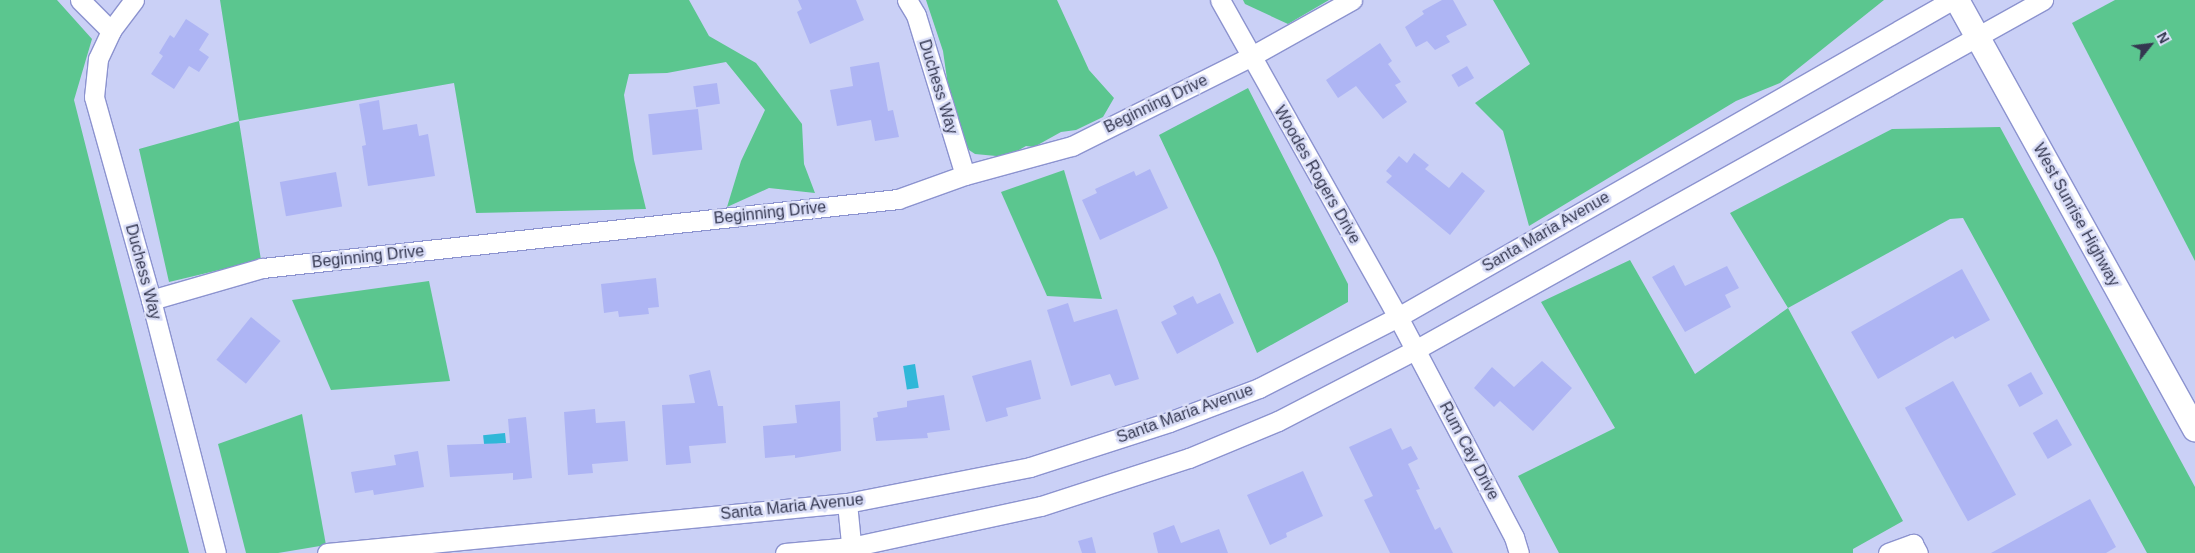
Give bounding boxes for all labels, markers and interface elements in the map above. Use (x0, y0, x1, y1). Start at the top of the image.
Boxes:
north arrow (2125, 20, 2175, 70)
text: N (2154, 29, 2173, 46)
street label: Duchess Way (914, 37, 962, 137)
street label: Beginning Drive (1101, 71, 1211, 137)
street label: Woodes Rogers Drive (1270, 103, 1364, 247)
street label: West Sunrise Highway (2029, 140, 2123, 290)
street label: Santa Maria Avenue (1479, 188, 1613, 276)
street label: Beginning Drive (713, 198, 827, 228)
street label: Duchess Way (121, 222, 165, 322)
street label: Beginning Drive (311, 242, 425, 272)
street label: Santa Maria Avenue (1114, 380, 1256, 448)
street label: Rum Cay Drive (1435, 399, 1503, 503)
street label: Santa Maria Avenue (719, 490, 865, 524)

